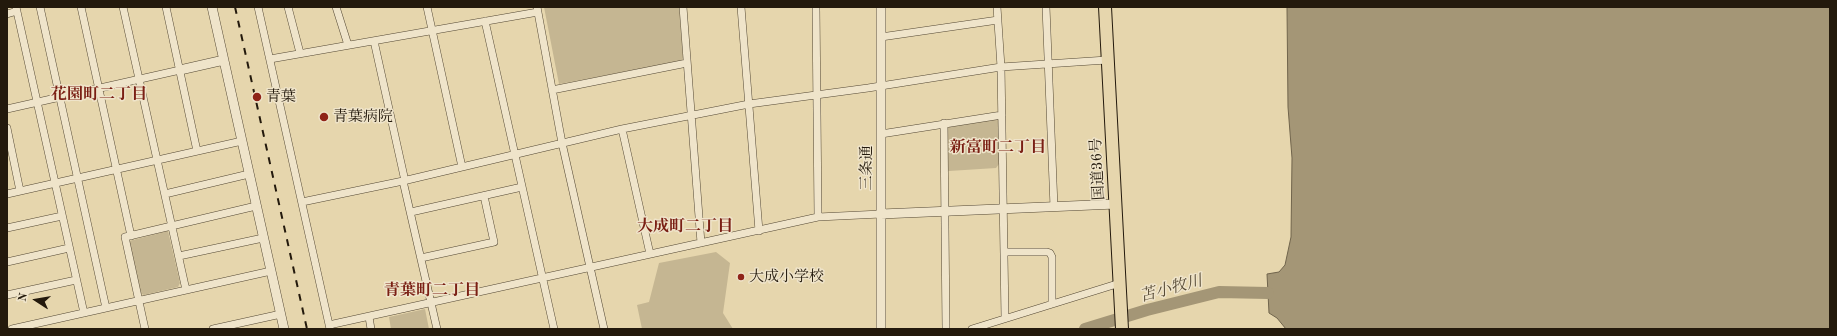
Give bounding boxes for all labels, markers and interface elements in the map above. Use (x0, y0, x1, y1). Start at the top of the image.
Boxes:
district label: 花園町二丁目 (51, 85, 147, 105)
place label: 青葉 (266, 88, 296, 106)
marker: 青葉 (251, 91, 263, 103)
place label: 青葉病院 (333, 108, 393, 126)
marker: 青葉病院 (318, 111, 330, 123)
street label: 国道36号 (1087, 137, 1109, 201)
district label: 新富町二丁目 (950, 138, 1046, 158)
street label: 三条通 (858, 146, 876, 190)
district label: 大成町二丁目 (637, 217, 733, 237)
place label: 大成小学校 (749, 268, 824, 286)
water label: 苫小牧川 (1138, 271, 1204, 307)
marker: 大成小学校 (736, 272, 746, 282)
north arrow (16, 280, 56, 320)
district label: 青葉町二丁目 (384, 281, 480, 301)
text: N (18, 292, 30, 303)

